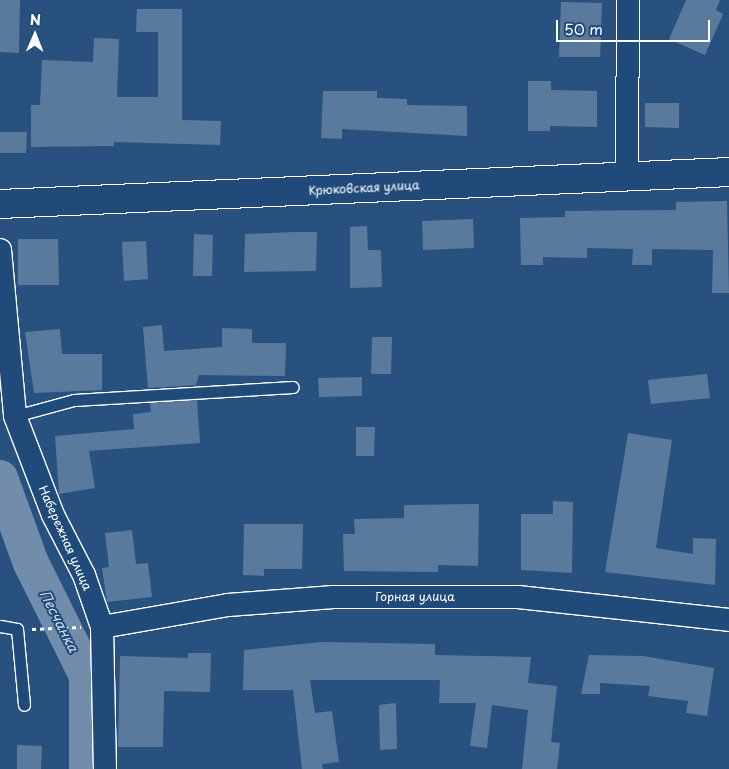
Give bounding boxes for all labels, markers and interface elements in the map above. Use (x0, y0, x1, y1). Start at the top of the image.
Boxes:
text: N (30, 9, 41, 30)
north arrow (10, 10, 60, 60)
scale bar (559, 10, 713, 42)
text: 50 m (564, 17, 603, 40)
street label: Крюковская улица (308, 178, 420, 198)
street label: Набережная улица (35, 483, 95, 593)
water label: Песчанка (36, 587, 82, 655)
street label: Горная улица (375, 590, 455, 604)

